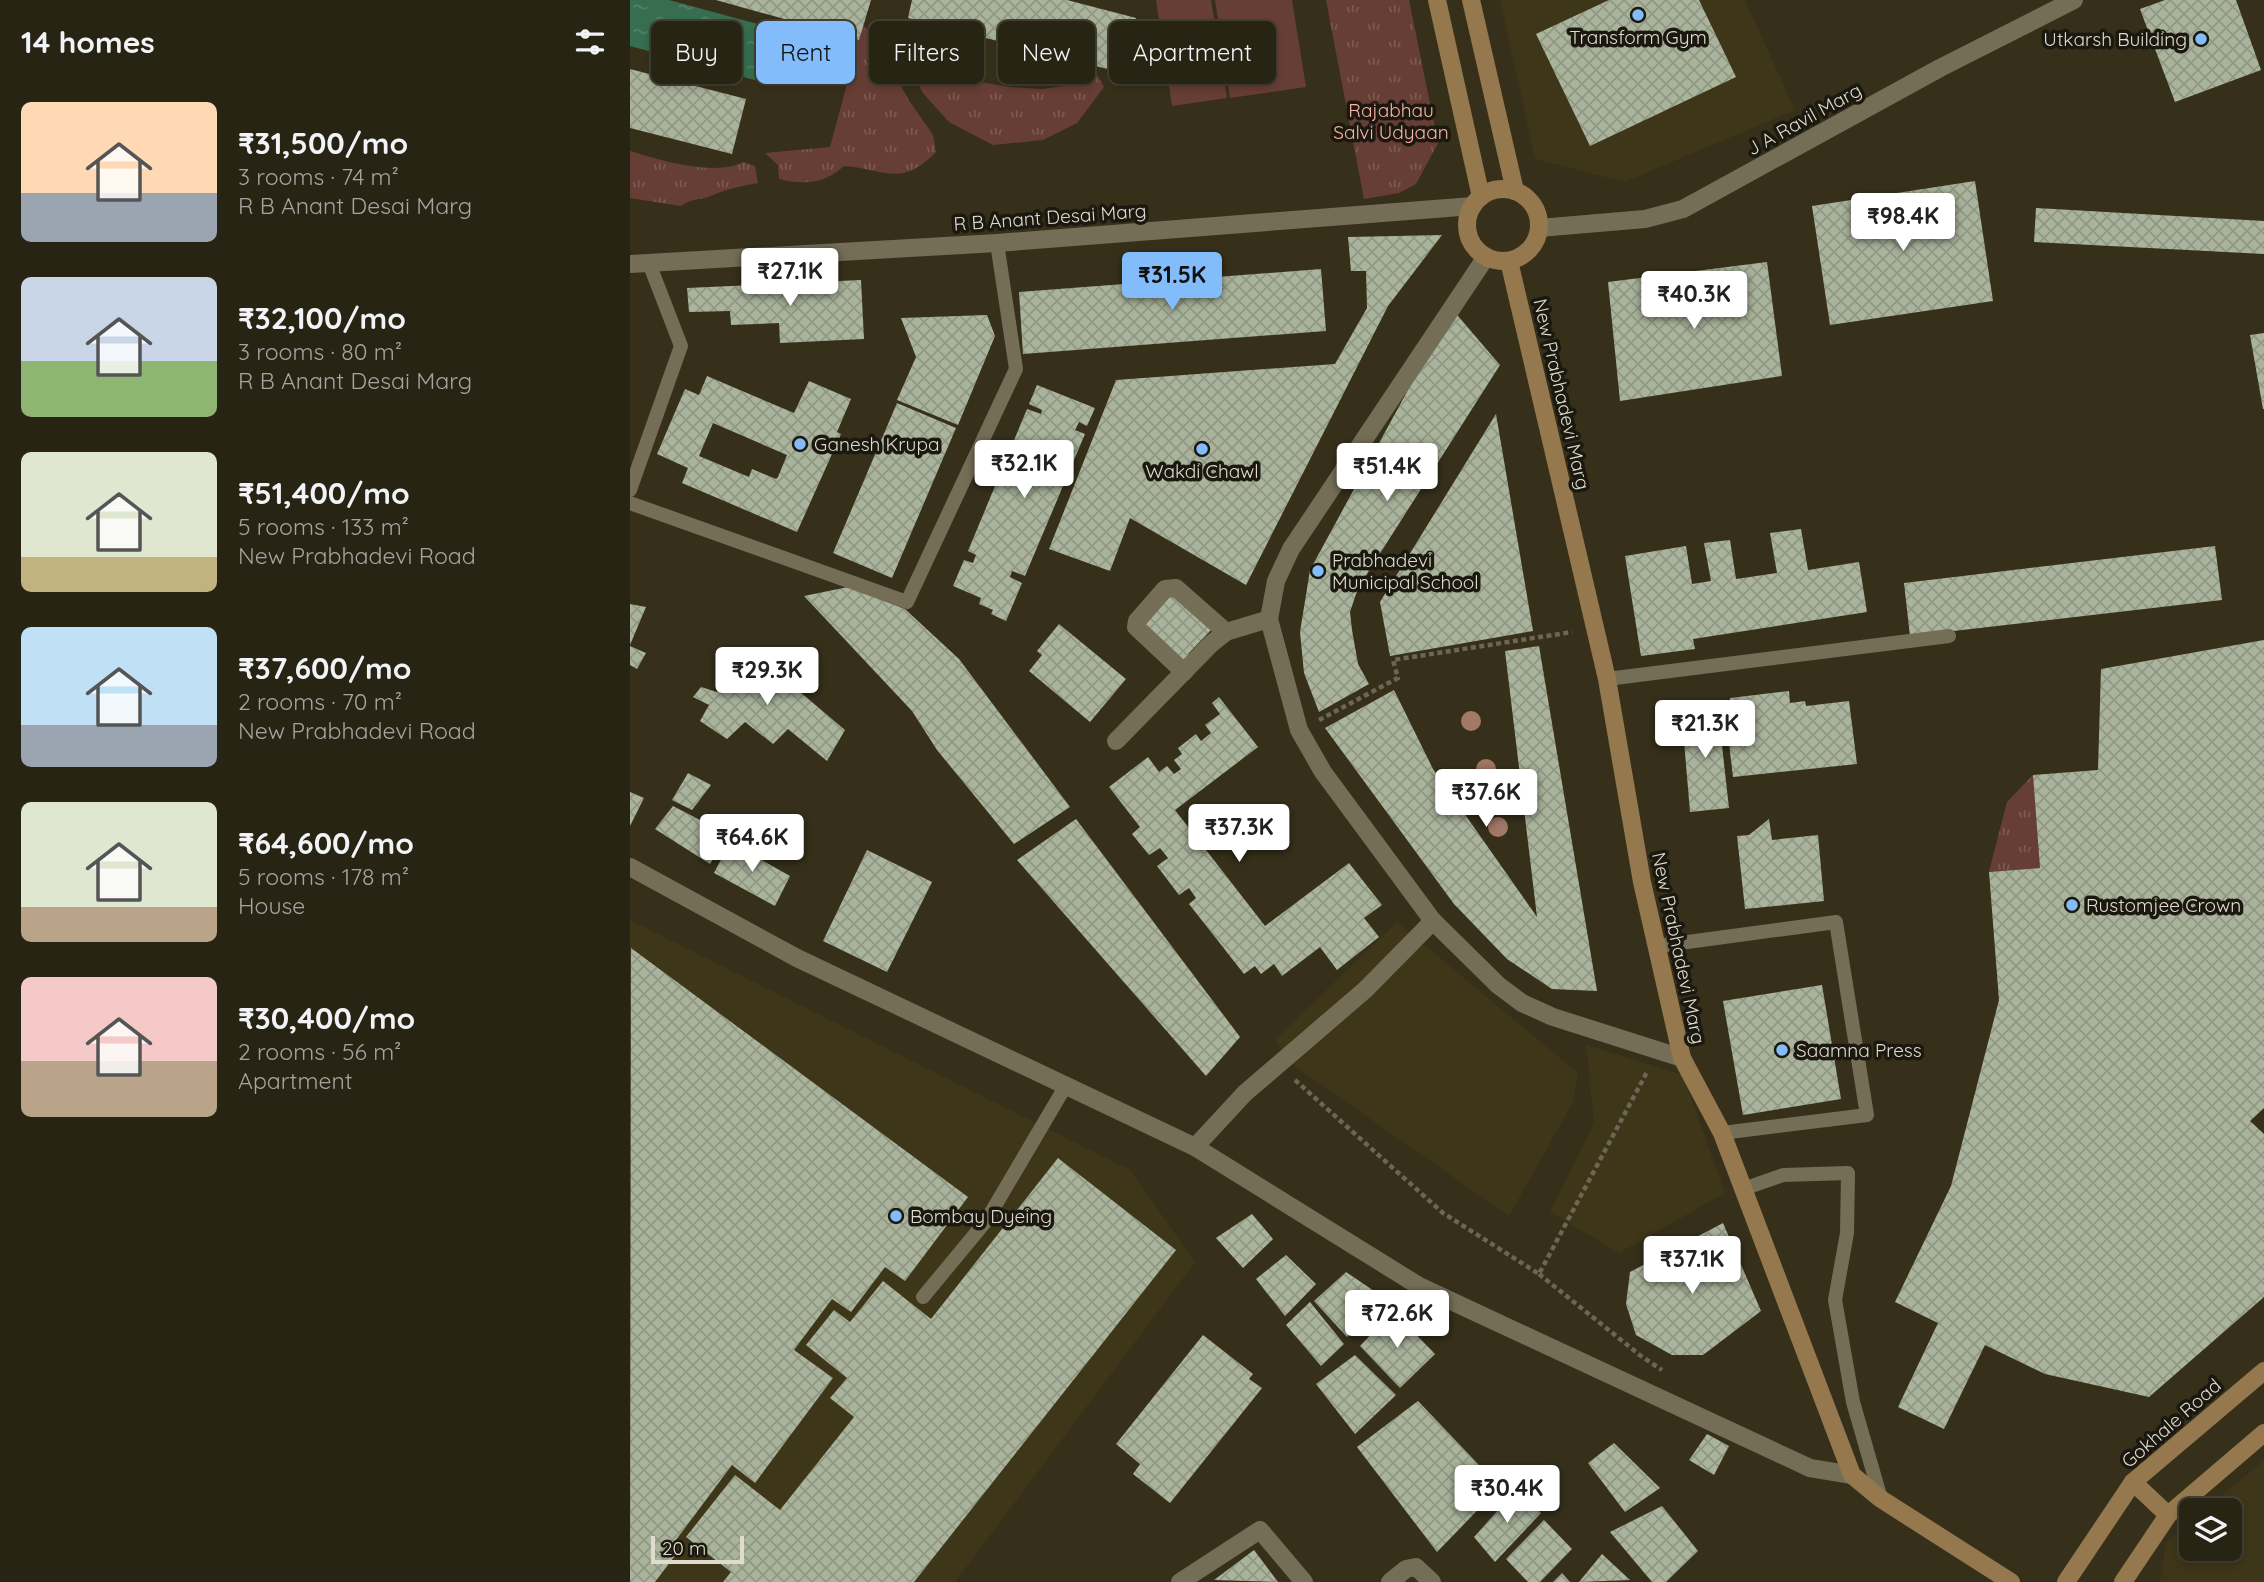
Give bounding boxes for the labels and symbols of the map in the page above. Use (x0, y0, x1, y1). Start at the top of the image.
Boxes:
marker: Transform Gym (1630, 7, 1646, 23)
place label: Transform Gym (1569, 25, 1707, 49)
place label: Utkarsh Building (2043, 27, 2187, 51)
marker: Utkarsh Building (2193, 31, 2209, 47)
street label: J A Ravil Marg (1742, 78, 1866, 160)
park label: Rajabhau Salvi Udyaan (1333, 98, 1449, 144)
pin: ₹98.4K (1846, 194, 1960, 253)
street label: R B Anant Desai Marg (953, 198, 1147, 236)
pin: ₹27.1K (733, 248, 847, 308)
pin: ₹31.5K (1115, 252, 1229, 312)
pin: ₹40.3K (1637, 272, 1751, 331)
street label: New Prabhadevi Marg (1528, 296, 1596, 492)
place label: Ganesh Krupa (814, 432, 939, 456)
marker: Ganesh Krupa (792, 436, 808, 452)
pin: ₹32.1K (967, 440, 1081, 500)
marker: Wakdi Chawl (1194, 441, 1210, 457)
pin: ₹51.4K (1330, 444, 1444, 503)
place label: Wakdi Chawl (1145, 459, 1259, 483)
place label: Prabhadevi Municipal School (1332, 548, 1479, 594)
marker: Prabhadevi Municipal School (1310, 563, 1326, 579)
pin: ₹29.3K (710, 648, 824, 707)
pin: ₹21.3K (1648, 700, 1762, 760)
pin: ₹37.6K (1429, 770, 1543, 829)
pin: ₹37.3K (1182, 804, 1296, 864)
pin: ₹64.6K (695, 814, 809, 874)
street label: New Prabhadevi Marg (1647, 850, 1711, 1046)
place label: Rustomjee Crown (2086, 893, 2241, 917)
marker: Rustomjee Crown (2064, 897, 2080, 913)
place label: Saamna Press (1796, 1038, 1922, 1062)
marker: Saamna Press (1774, 1042, 1790, 1058)
place label: Bombay Dyeing (910, 1204, 1052, 1228)
marker: Bombay Dyeing (888, 1208, 904, 1224)
pin: ₹37.1K (1635, 1236, 1749, 1296)
pin: ₹72.6K (1340, 1290, 1454, 1350)
street label: Gokhale Road (2116, 1373, 2226, 1473)
pin: ₹30.4K (1450, 1466, 1564, 1525)
scale bar (651, 1533, 744, 1565)

